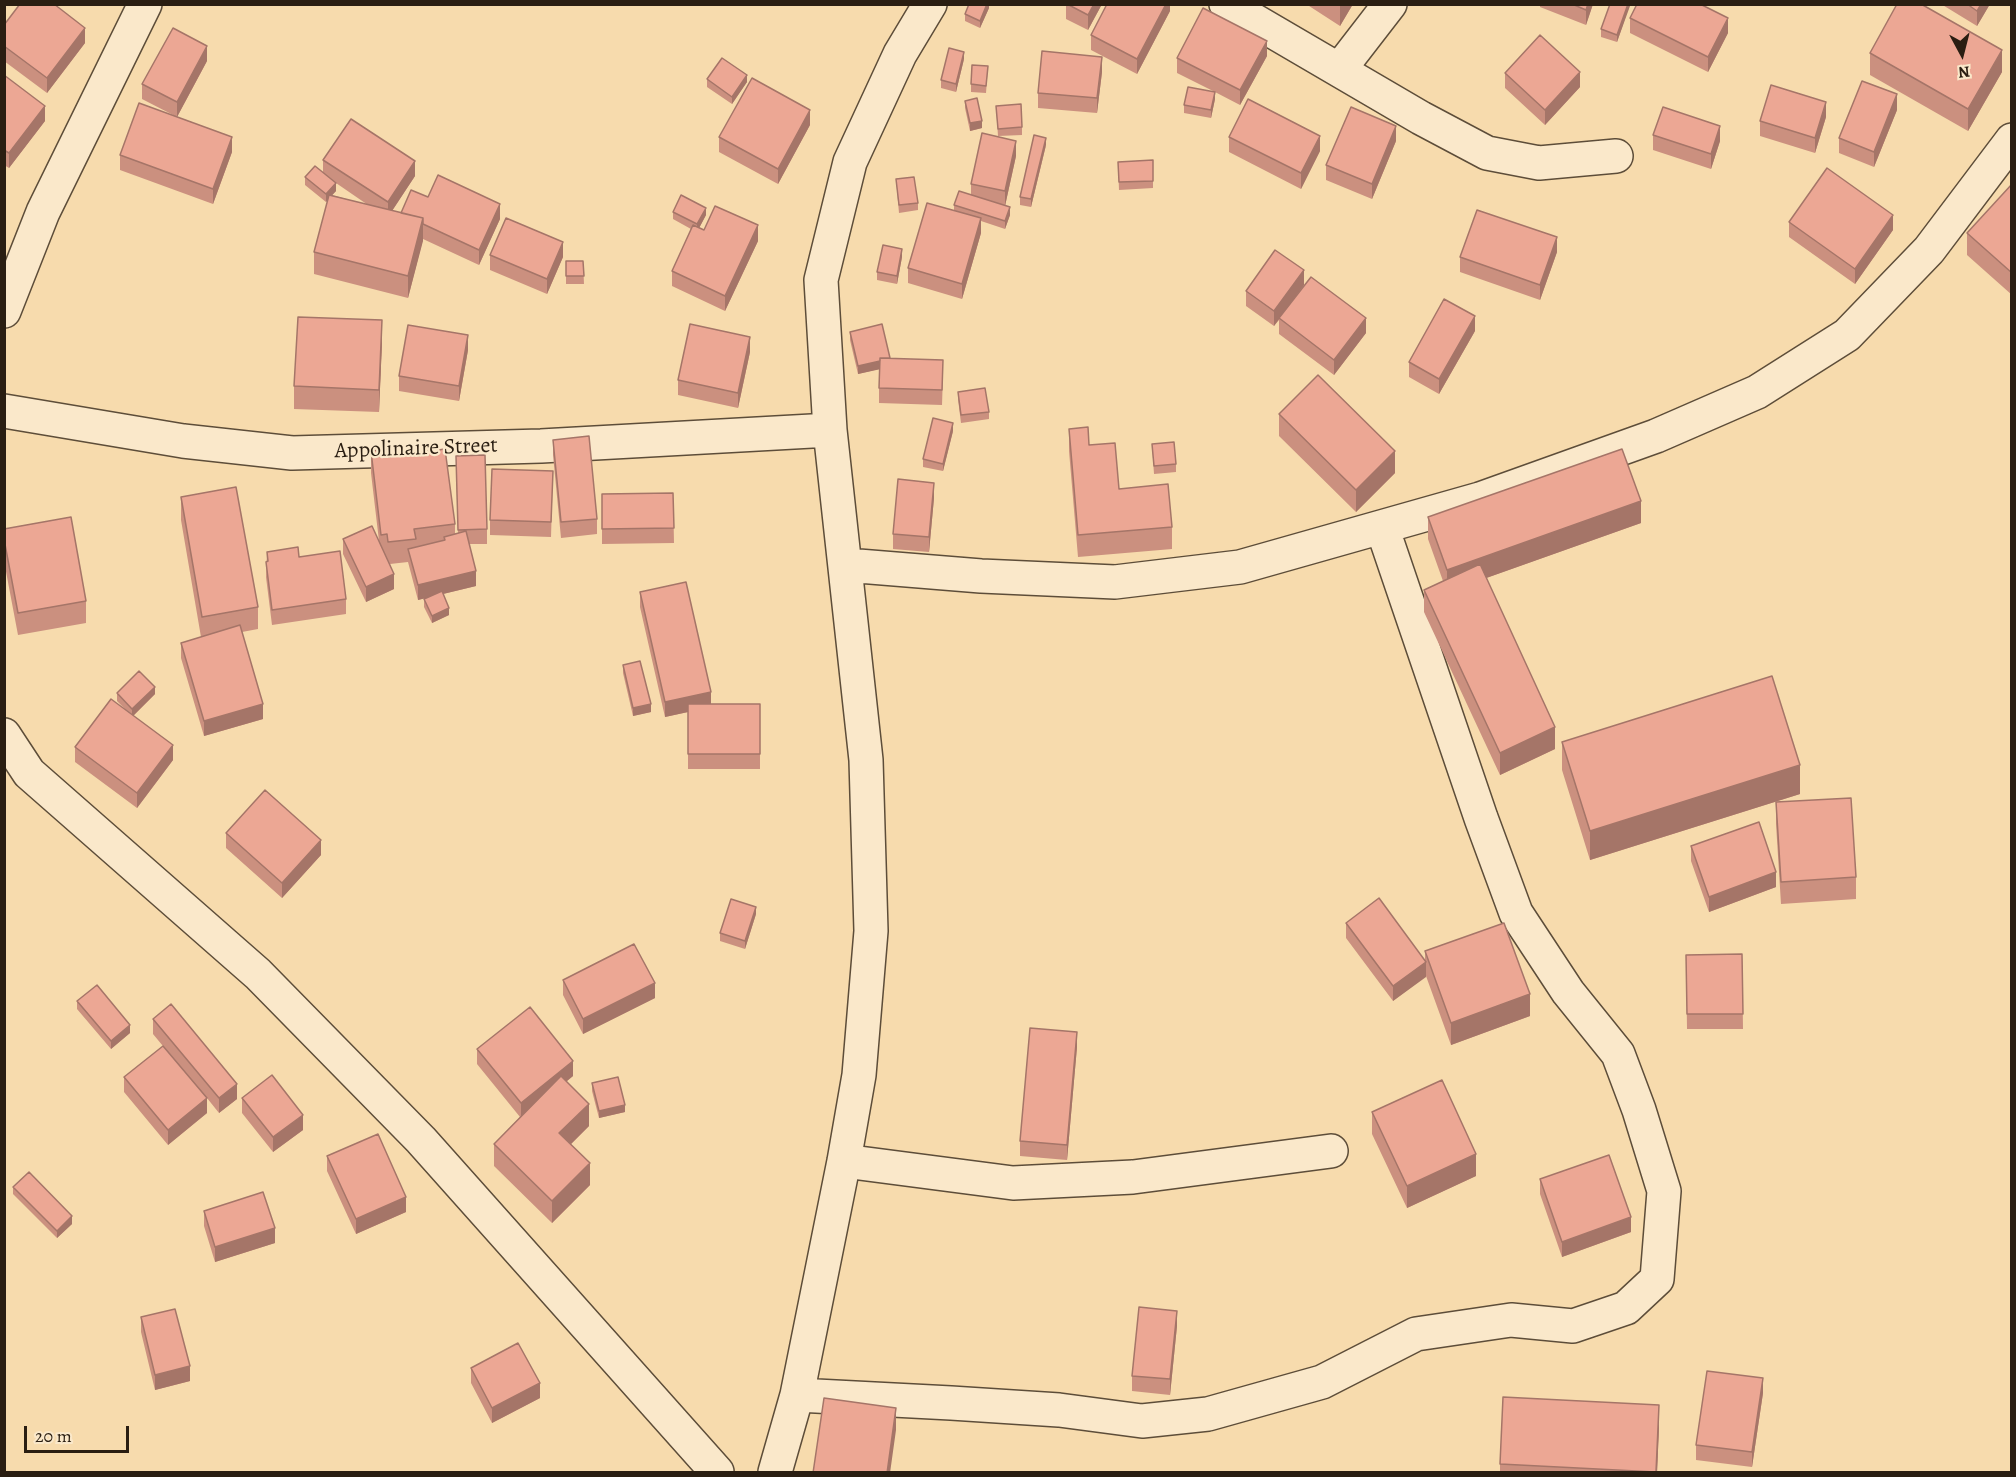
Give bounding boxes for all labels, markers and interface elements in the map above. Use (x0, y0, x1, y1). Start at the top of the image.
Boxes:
north arrow (1932, 24, 1992, 84)
text: N (1957, 60, 1971, 83)
street label: Appolinaire Street (334, 433, 498, 465)
scale bar (27, 1414, 132, 1452)
text: 20 m (35, 1424, 72, 1448)

